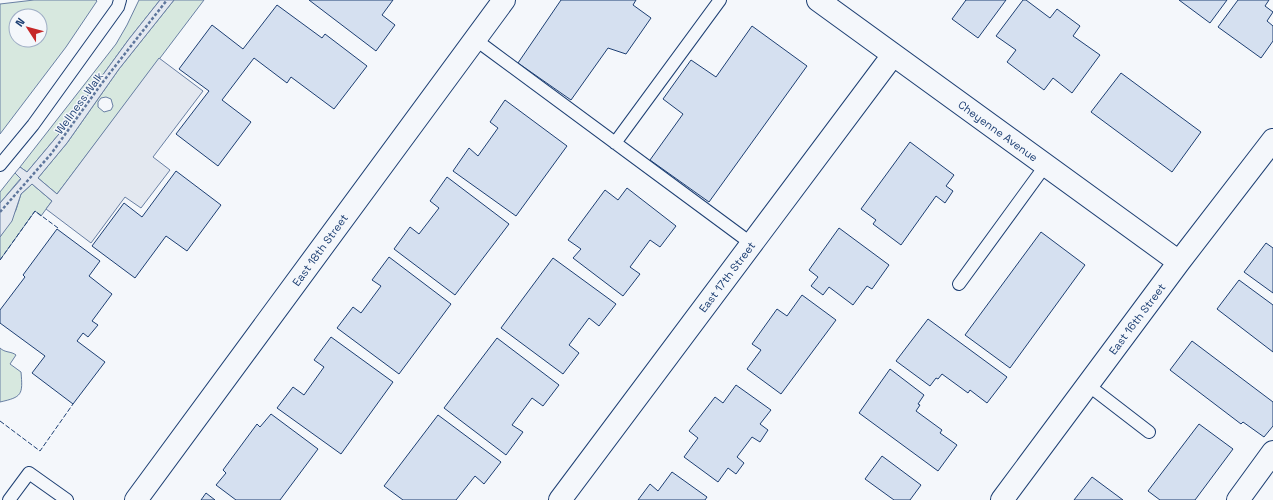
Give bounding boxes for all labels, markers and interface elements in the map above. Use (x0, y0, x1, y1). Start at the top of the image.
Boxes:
north arrow (8, 8, 48, 48)
text: N (12, 15, 28, 29)
street label: Wellness Walk (52, 69, 106, 137)
street label: Cheyenne Avenue (955, 97, 1041, 165)
street label: East 18th Street (289, 211, 351, 289)
street label: East 17th Street (696, 239, 758, 315)
street label: East 16th Street (1106, 281, 1168, 357)

